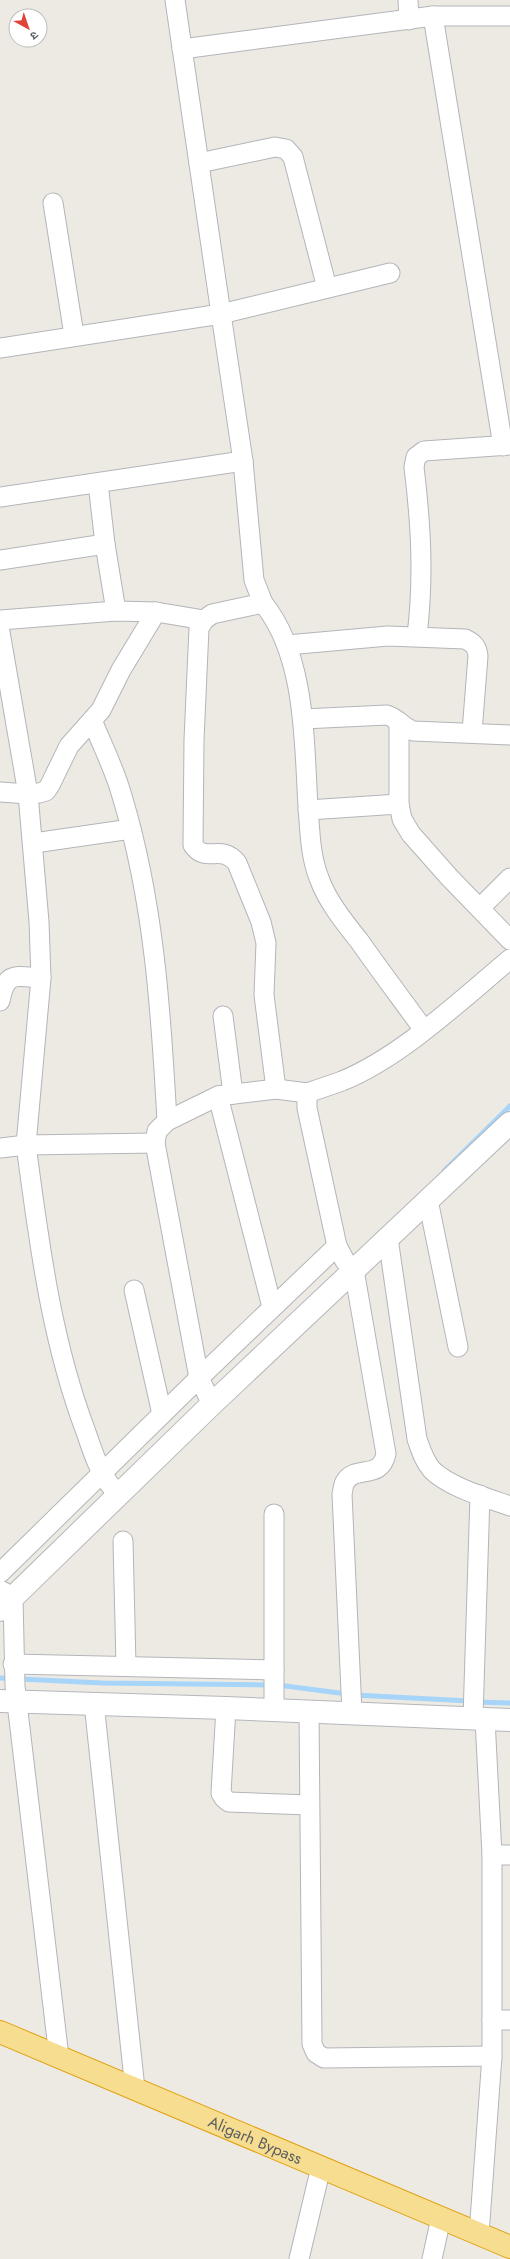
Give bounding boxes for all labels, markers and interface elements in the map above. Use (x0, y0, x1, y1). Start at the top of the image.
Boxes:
north arrow (8, 8, 48, 48)
text: उ (26, 27, 42, 44)
street label: Aligarh Bypass (205, 2110, 305, 2170)

